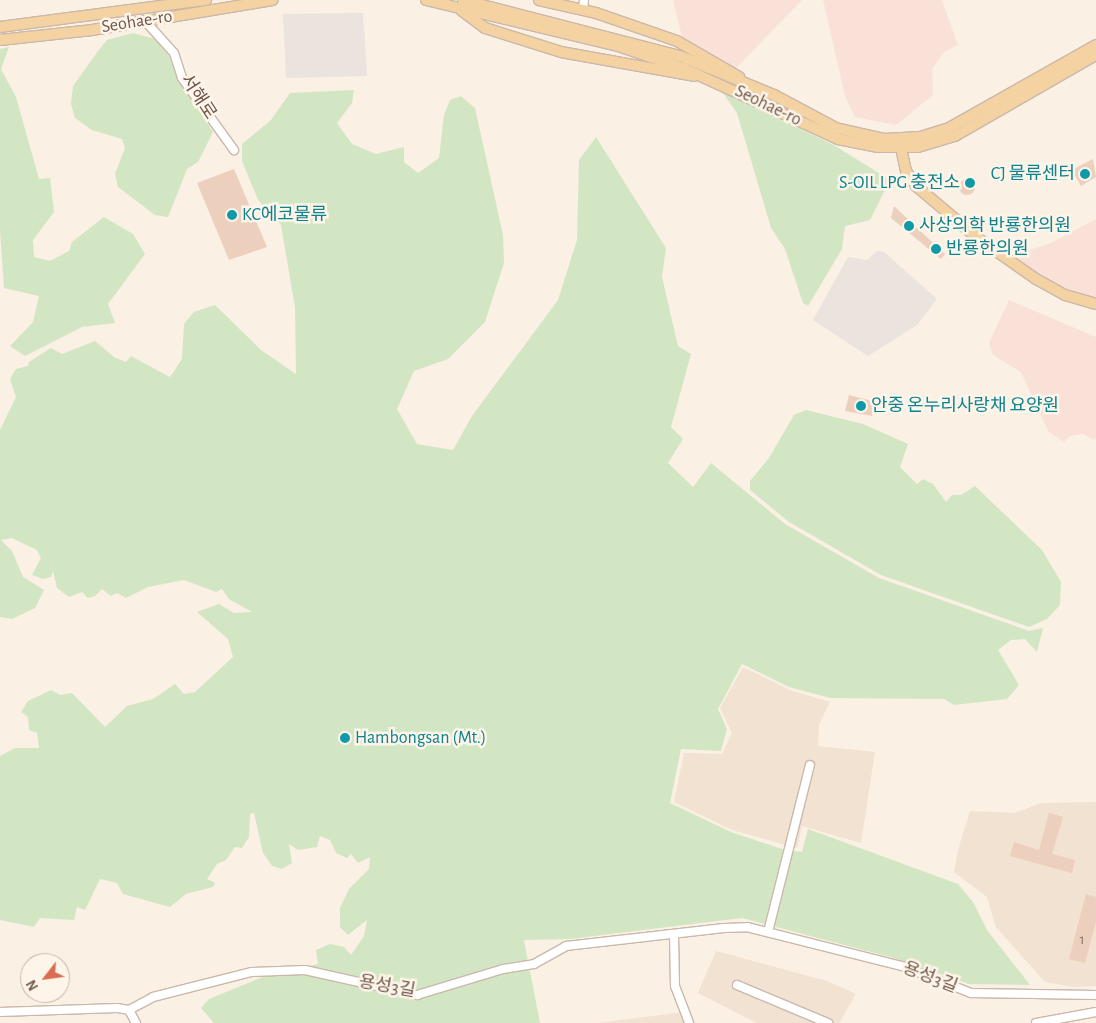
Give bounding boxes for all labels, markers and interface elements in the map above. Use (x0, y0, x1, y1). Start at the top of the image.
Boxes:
street label: Seohae-ro (100, 6, 174, 38)
street label: 서해로 (175, 70, 221, 124)
street label: Seohae-ro (731, 81, 805, 131)
place label: CJ 물류센터 (991, 163, 1075, 185)
marker: CJ 물류센터 (1079, 168, 1091, 180)
place label: S-OIL LPG 충전소 (839, 172, 960, 194)
marker: S-OIL LPG 충전소 (964, 177, 976, 189)
place label: KC에코물류 (242, 204, 327, 226)
marker: KC에코물류 (226, 209, 238, 221)
place label: 사상의학 반룡한의원 (919, 215, 1071, 237)
marker: 사상의학 반룡한의원 (903, 220, 915, 232)
place label: 반룡한의원 (946, 238, 1029, 260)
marker: 반룡한의원 (930, 243, 942, 255)
place label: 안중 온누리사랑채 요양원 (871, 395, 1059, 417)
marker: 안중 온누리사랑채 요양원 (855, 400, 867, 412)
place label: Hambongsan (Mt.) (355, 727, 486, 749)
marker: Hambongsan (Mt.) (339, 732, 351, 744)
house number: 1 (1079, 931, 1085, 949)
north arrow (20, 953, 70, 1003)
street label: 용성3길 (899, 958, 961, 998)
street label: 용성3길 (357, 971, 417, 1003)
text: N (24, 977, 41, 993)

